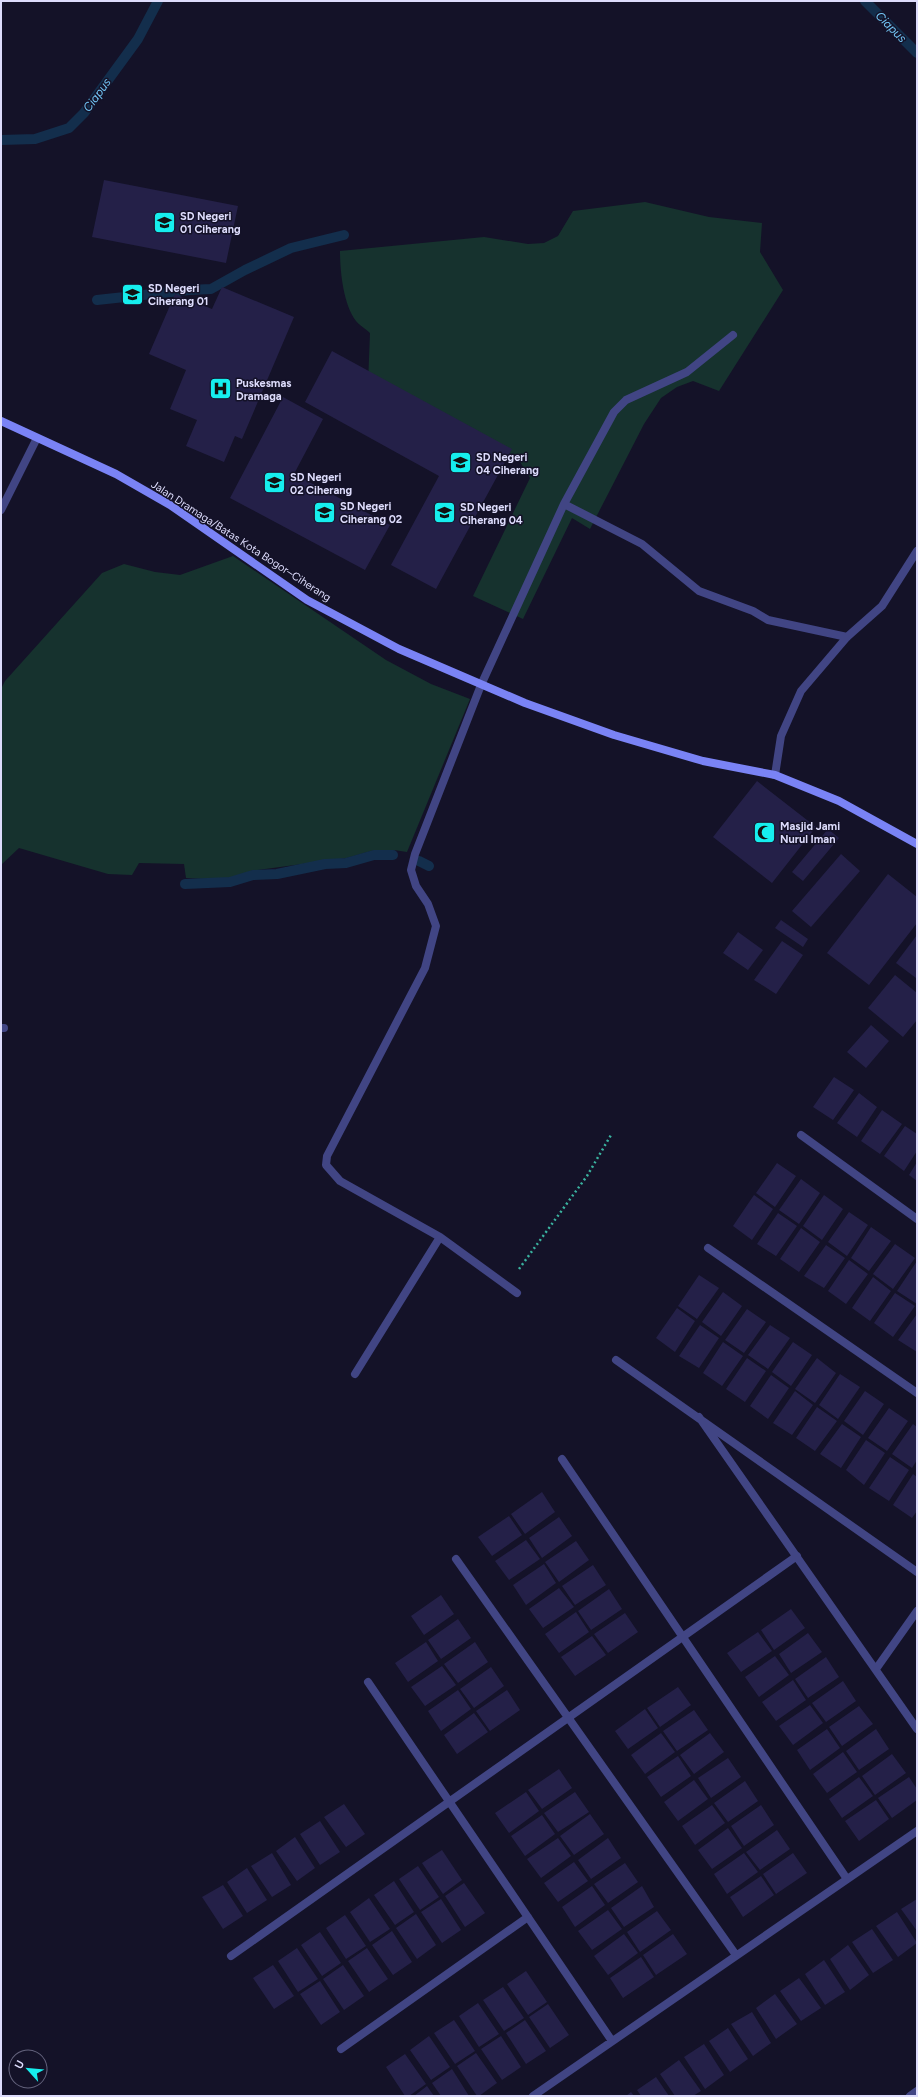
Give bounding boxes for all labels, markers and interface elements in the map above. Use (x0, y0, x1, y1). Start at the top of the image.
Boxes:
water label: Ciapus (873, 9, 910, 46)
water label: Ciapus (80, 75, 114, 114)
school or university icon: SD Negeri 01 Ciherang (152, 209, 178, 235)
place label: SD Negeri 01 Ciherang (180, 210, 241, 236)
school or university icon: SD Negeri Ciherang 01 (120, 281, 146, 307)
place label: SD Negeri Ciherang 01 (148, 282, 209, 308)
hospital icon: Puskesmas Dramaga (208, 376, 234, 402)
place label: Puskesmas Dramaga (236, 377, 291, 403)
school or university icon: SD Negeri 04 Ciherang (447, 450, 473, 476)
place label: SD Negeri 04 Ciherang (476, 451, 539, 477)
school or university icon: SD Negeri 02 Ciherang (261, 470, 287, 496)
place label: SD Negeri 02 Ciherang (290, 471, 352, 497)
street label: Jalan Dramaga/Batas Kota Bogor–Ciherang (149, 478, 333, 604)
school or university icon: SD Negeri Ciherang 02 (311, 499, 337, 525)
place label: SD Negeri Ciherang 02 (340, 500, 402, 526)
school or university icon: SD Negeri Ciherang 04 (431, 500, 457, 526)
place label: SD Negeri Ciherang 04 (460, 501, 523, 527)
mosque icon: Masjid Jami Nurul Iman (751, 819, 777, 845)
place label: Masjid Jami Nurul Iman (780, 820, 840, 846)
north arrow (8, 2049, 48, 2089)
text: U (12, 2058, 27, 2071)

